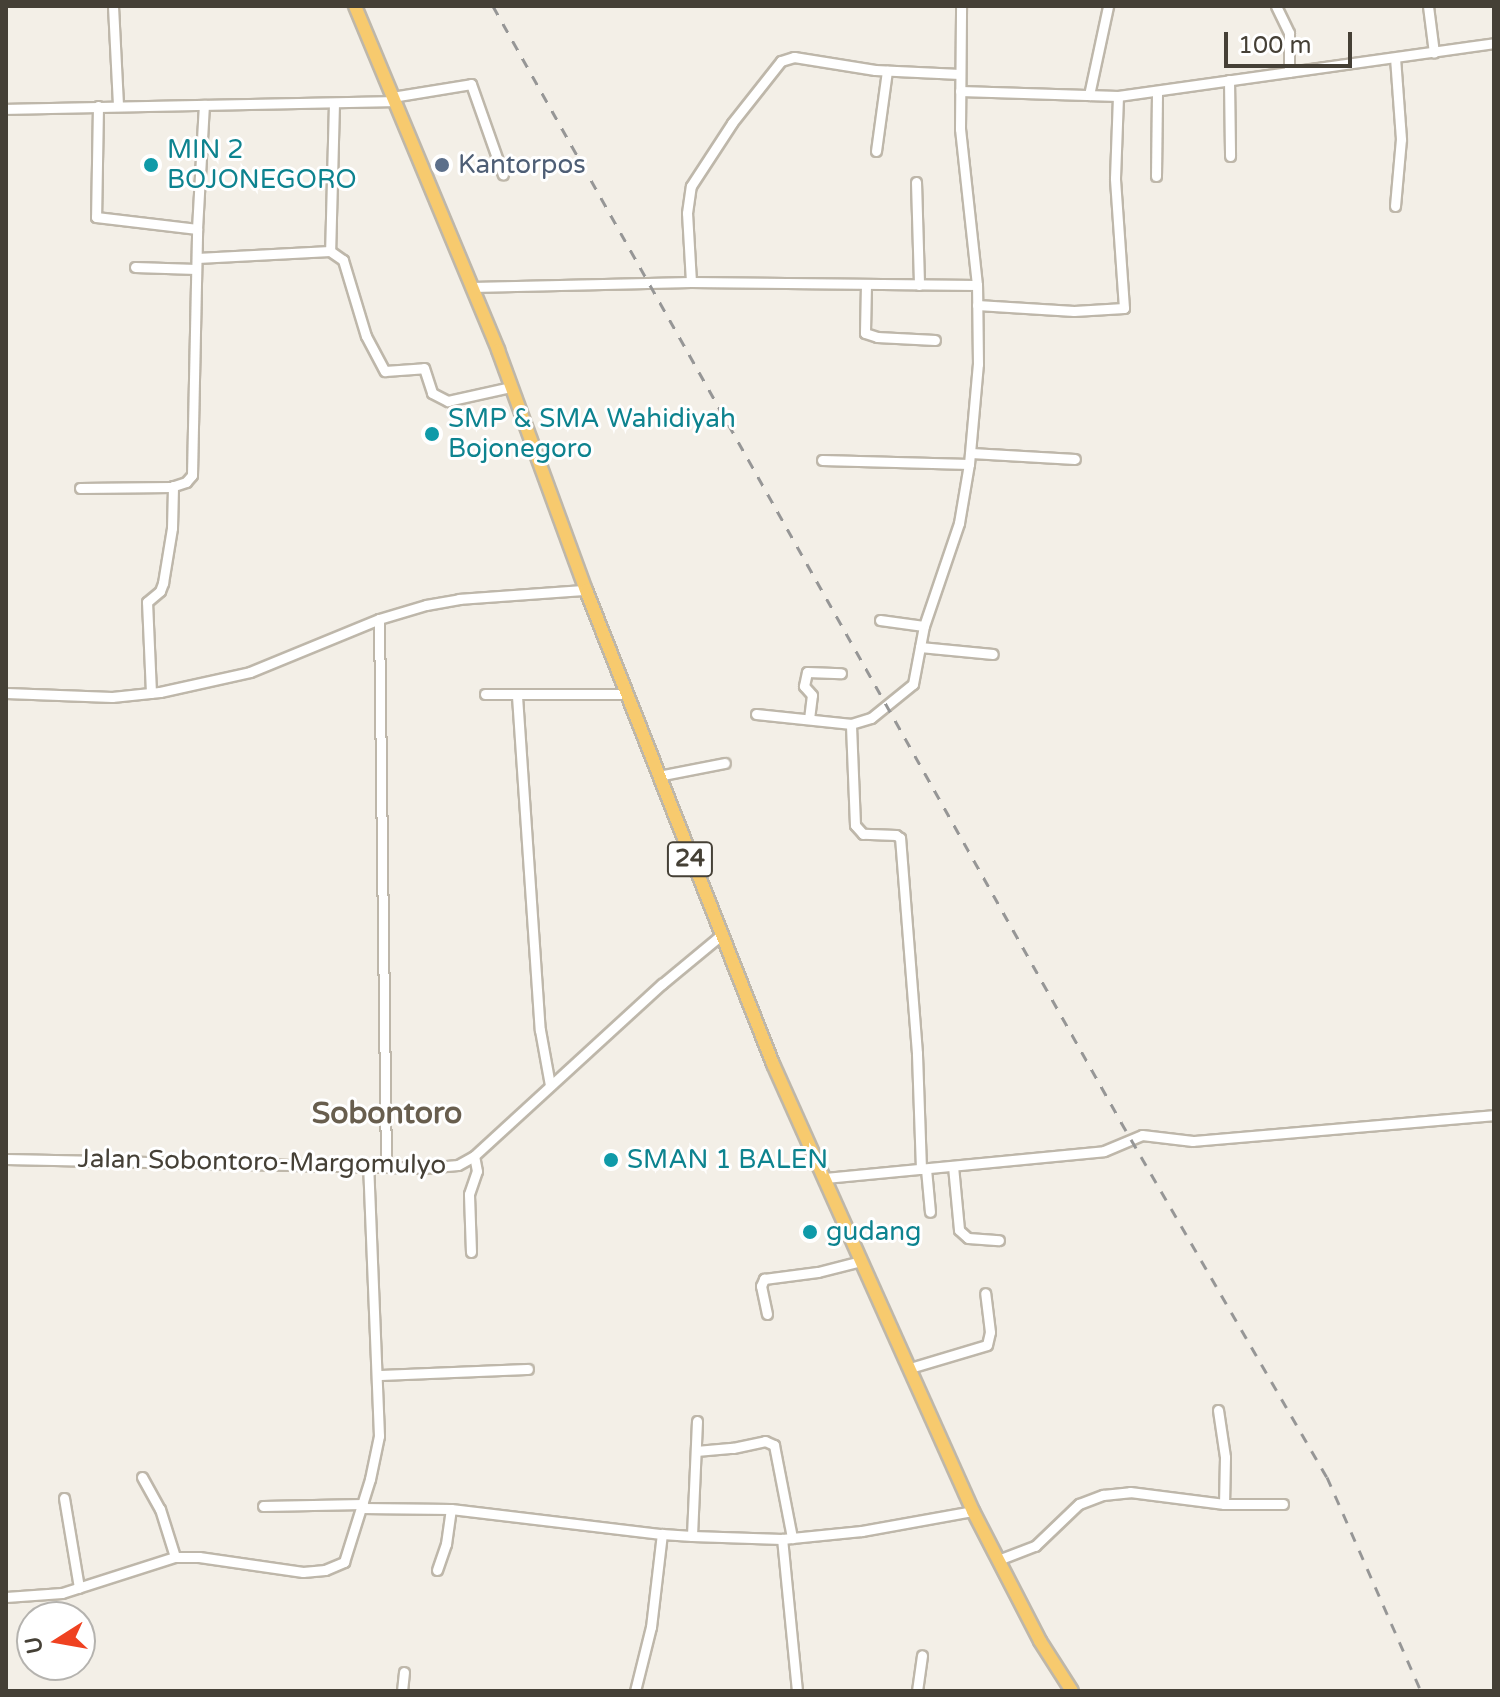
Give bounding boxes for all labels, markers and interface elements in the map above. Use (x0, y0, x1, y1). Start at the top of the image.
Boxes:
scale bar (1228, 16, 1356, 66)
text: 100 m (1238, 31, 1312, 60)
place label: MIN 2 BOJONEGORO (167, 134, 357, 196)
place label: Kantorpos (458, 149, 586, 181)
marker: MIN 2 BOJONEGORO (142, 156, 160, 174)
marker: Kantorpos (433, 156, 451, 174)
place label: SMP & SMA Wahidiyah Bojonegoro (448, 403, 736, 464)
marker: SMP & SMA Wahidiyah Bojonegoro (423, 425, 441, 443)
road number: 24 (666, 839, 714, 879)
district label: Sobontoro (312, 1096, 462, 1132)
street label: Jalan Sobontoro-Margomulyo (77, 1143, 447, 1181)
place label: SMAN 1 BALEN (627, 1144, 828, 1176)
marker: SMAN 1 BALEN (602, 1151, 620, 1169)
place label: gudang (826, 1216, 921, 1248)
marker: gudang (801, 1223, 819, 1241)
north arrow (16, 1601, 96, 1681)
text: U (20, 1635, 49, 1656)

